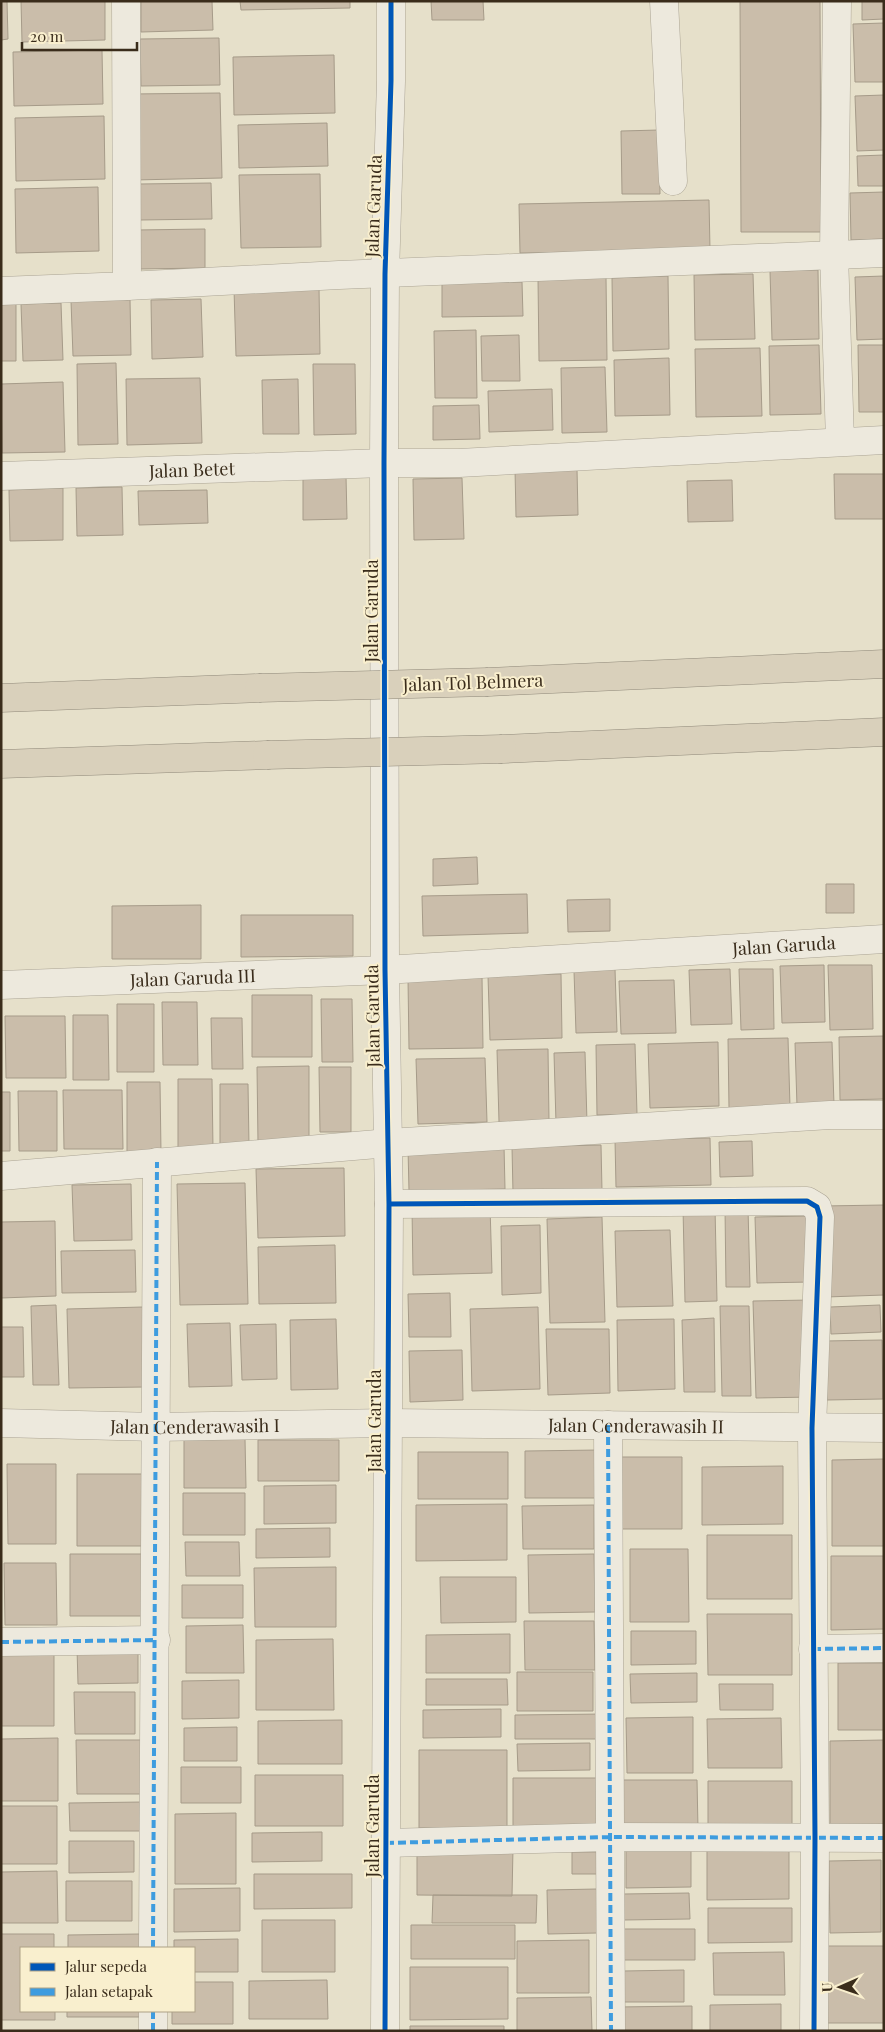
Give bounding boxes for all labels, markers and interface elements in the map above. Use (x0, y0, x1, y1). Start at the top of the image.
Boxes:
scale bar (22, 20, 138, 52)
text: 20 m (30, 26, 64, 46)
street label: Jalan Garuda (359, 154, 387, 259)
street label: Jalan Betet (148, 456, 236, 483)
street label: Jalan Garuda (359, 559, 383, 664)
street label: Jalan Tol Belmera (401, 668, 544, 696)
street label: Jalan Garuda (731, 930, 836, 960)
street label: Jalan Garuda III (128, 963, 256, 992)
street label: Jalan Garuda (359, 964, 385, 1069)
street label: Jalan Garuda (362, 1369, 386, 1474)
street label: Jalan Cenderawasih I (109, 1413, 280, 1439)
street label: Jalan Cenderawasih II (547, 1413, 724, 1438)
street label: Jalan Garuda (360, 1774, 384, 1879)
legend (20, 1947, 195, 2012)
text: Jalur sepeda (64, 1956, 147, 1976)
north arrow (815, 1962, 865, 2012)
text: Jalan setapak (64, 1981, 154, 2001)
text: U (817, 1982, 836, 1993)

